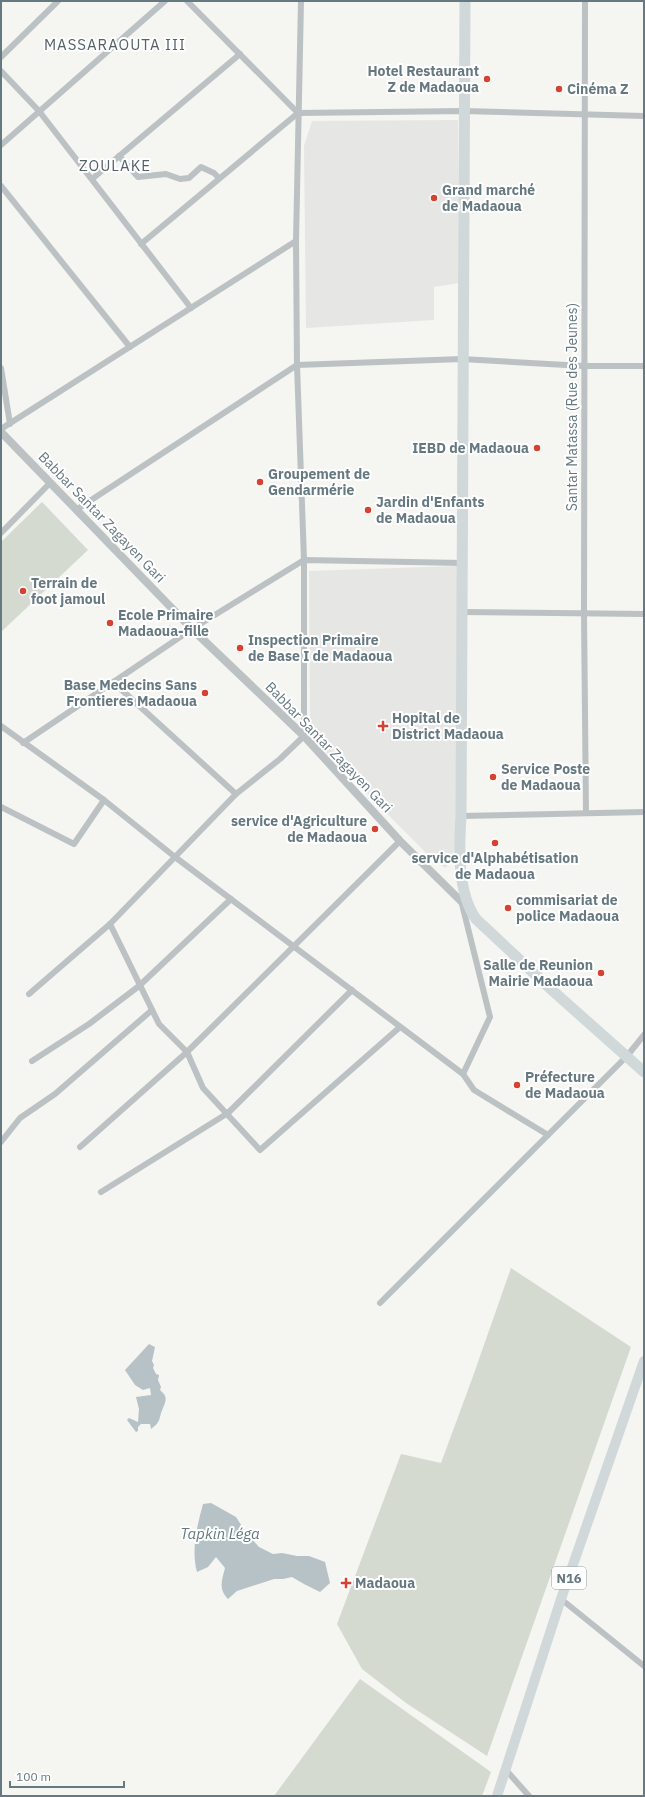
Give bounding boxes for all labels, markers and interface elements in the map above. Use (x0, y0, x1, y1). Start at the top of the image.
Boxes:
district label: MASSARAOUTA III (44, 35, 186, 54)
place label: Hotel Restaurant Z de Madaoua (367, 62, 479, 96)
marker: Hotel Restaurant Z de Madaoua (482, 74, 492, 84)
place label: Cinéma Z (567, 80, 629, 98)
marker: Cinéma Z (554, 84, 564, 94)
district label: ZOULAKE (79, 156, 151, 175)
place label: Grand marché de Madaoua (442, 181, 535, 215)
marker: Grand marché de Madaoua (429, 193, 439, 203)
street label: Santar Matassa (Rue des Jeunes) (563, 303, 581, 511)
place label: IEBD de Madaoua (412, 439, 529, 457)
marker: IEBD de Madaoua (532, 443, 542, 453)
street label: Babbar Santar Zagayen Gari (35, 448, 169, 586)
place label: Groupement de Gendarmérie (268, 465, 370, 499)
marker: Groupement de Gendarmérie (255, 477, 265, 487)
place label: Jardin d'Enfants de Madaoua (376, 493, 484, 527)
marker: Jardin d'Enfants de Madaoua (363, 505, 373, 515)
place label: Terrain de foot jamoul (31, 574, 105, 608)
marker: Terrain de foot jamoul (18, 586, 28, 596)
place label: Ecole Primaire Madaoua-fille (118, 606, 214, 640)
marker: Ecole Primaire Madaoua-fille (105, 618, 115, 628)
place label: Inspection Primaire de Base I de Madaoua (248, 631, 392, 665)
marker: Inspection Primaire de Base I de Madaoua (235, 643, 245, 653)
place label: Base Medecins Sans Frontieres Madaoua (64, 676, 197, 710)
street label: Babbar Santar Zagayen Gari (262, 678, 396, 816)
marker: Base Medecins Sans Frontieres Madaoua (200, 688, 210, 698)
place label: Hopital de District Madaoua (392, 709, 504, 743)
marker: Hopital de District Madaoua (377, 720, 389, 732)
place label: Service Poste de Madaoua (501, 760, 590, 794)
marker: Service Poste de Madaoua (488, 772, 498, 782)
place label: service d'Agriculture de Madaoua (231, 812, 367, 846)
marker: service d'Agriculture de Madaoua (370, 824, 380, 834)
marker: service d'Alphabétisation de Madaoua (490, 838, 500, 848)
place label: service d'Alphabétisation de Madaoua (411, 849, 579, 883)
place label: commisariat de police Madaoua (516, 891, 619, 925)
marker: commisariat de police Madaoua (503, 903, 513, 913)
place label: Salle de Reunion Mairie Madaoua (483, 956, 593, 990)
marker: Salle de Reunion Mairie Madaoua (596, 968, 606, 978)
place label: Préfecture de Madaoua (525, 1068, 605, 1102)
marker: Préfecture de Madaoua (512, 1080, 522, 1090)
water label: Tapkin Léga (180, 1524, 260, 1543)
road number: N16 (552, 1567, 586, 1589)
place label: Madaoua (355, 1574, 415, 1592)
marker: Madaoua (340, 1577, 352, 1589)
scale bar (10, 1763, 124, 1789)
text: 100 m (16, 1769, 51, 1784)

